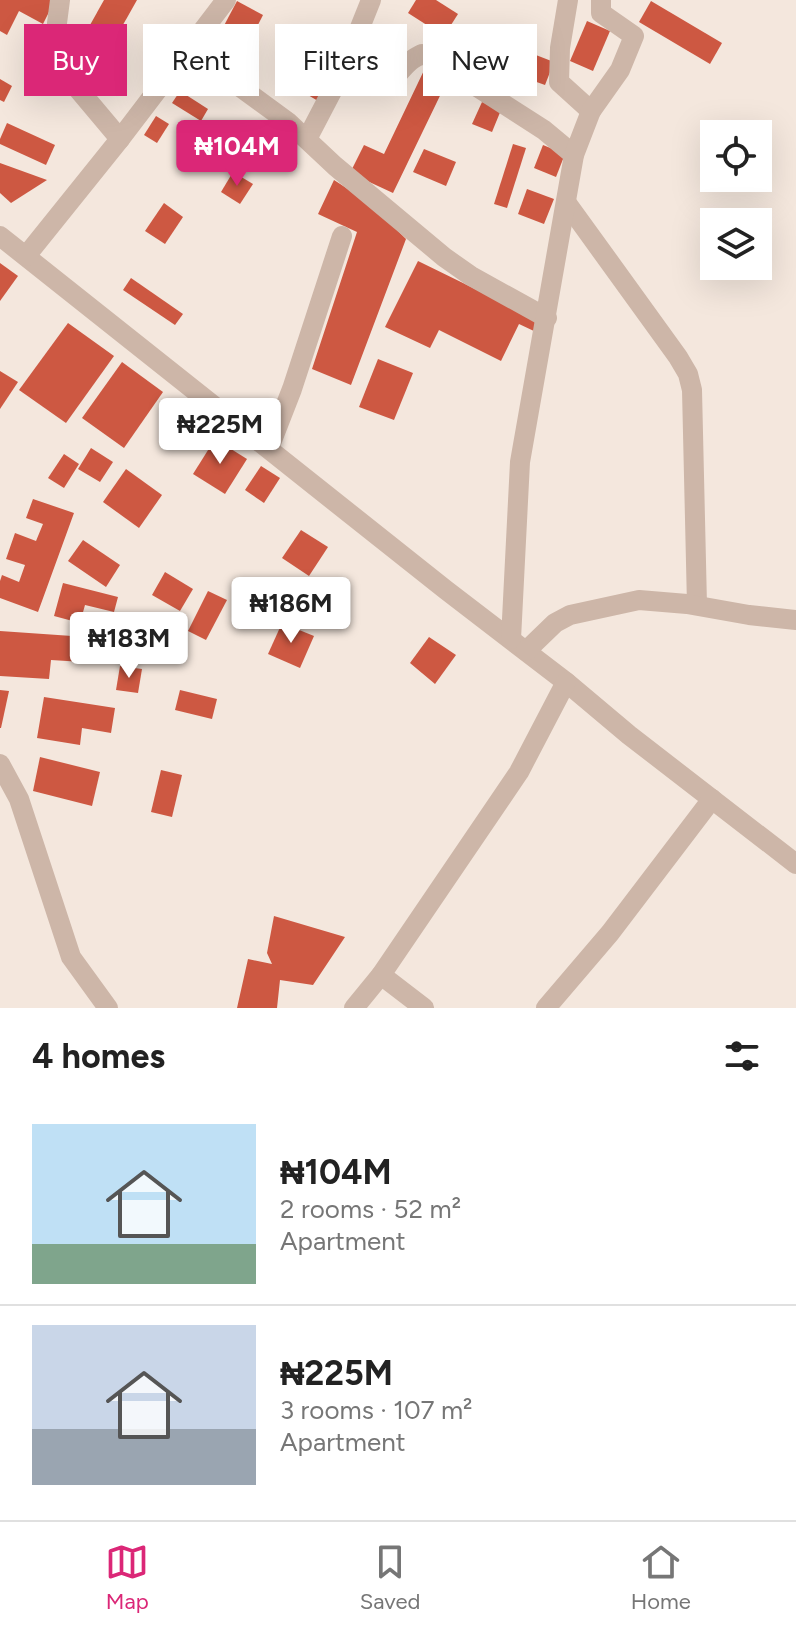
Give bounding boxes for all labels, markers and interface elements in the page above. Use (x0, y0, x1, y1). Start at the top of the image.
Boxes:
chip: Buy (24, 24, 127, 96)
chip: Rent (143, 24, 259, 96)
chip: Filters (275, 24, 407, 96)
chip: New (423, 24, 537, 96)
pin: ₦104M (181, 120, 293, 188)
map controls (700, 120, 772, 280)
button: locate (700, 120, 772, 192)
text: ₦104M (194, 130, 280, 162)
button: layers (700, 208, 772, 280)
pin: ₦225M (164, 398, 276, 466)
text: ₦225M (177, 408, 263, 440)
pin: ₦186M (235, 577, 347, 645)
text: ₦186M (249, 587, 333, 619)
pin: ₦183M (73, 612, 185, 680)
text: ₦183M (88, 622, 170, 654)
icon: filters (720, 1034, 764, 1078)
text: 4 homes (32, 1036, 165, 1077)
text: ₦104M (280, 1152, 392, 1193)
icon: home (96, 1156, 192, 1252)
text: 2 rooms · 52 m² (280, 1193, 461, 1225)
text: Apartment (280, 1225, 406, 1257)
text: ₦225M (280, 1353, 393, 1394)
icon: home (96, 1357, 192, 1453)
text: 3 rooms · 107 m² (280, 1394, 473, 1426)
text: Apartment (280, 1426, 406, 1458)
tab: Map (105, 1540, 149, 1615)
tab: Saved (360, 1540, 420, 1615)
tab: Home (631, 1540, 691, 1615)

